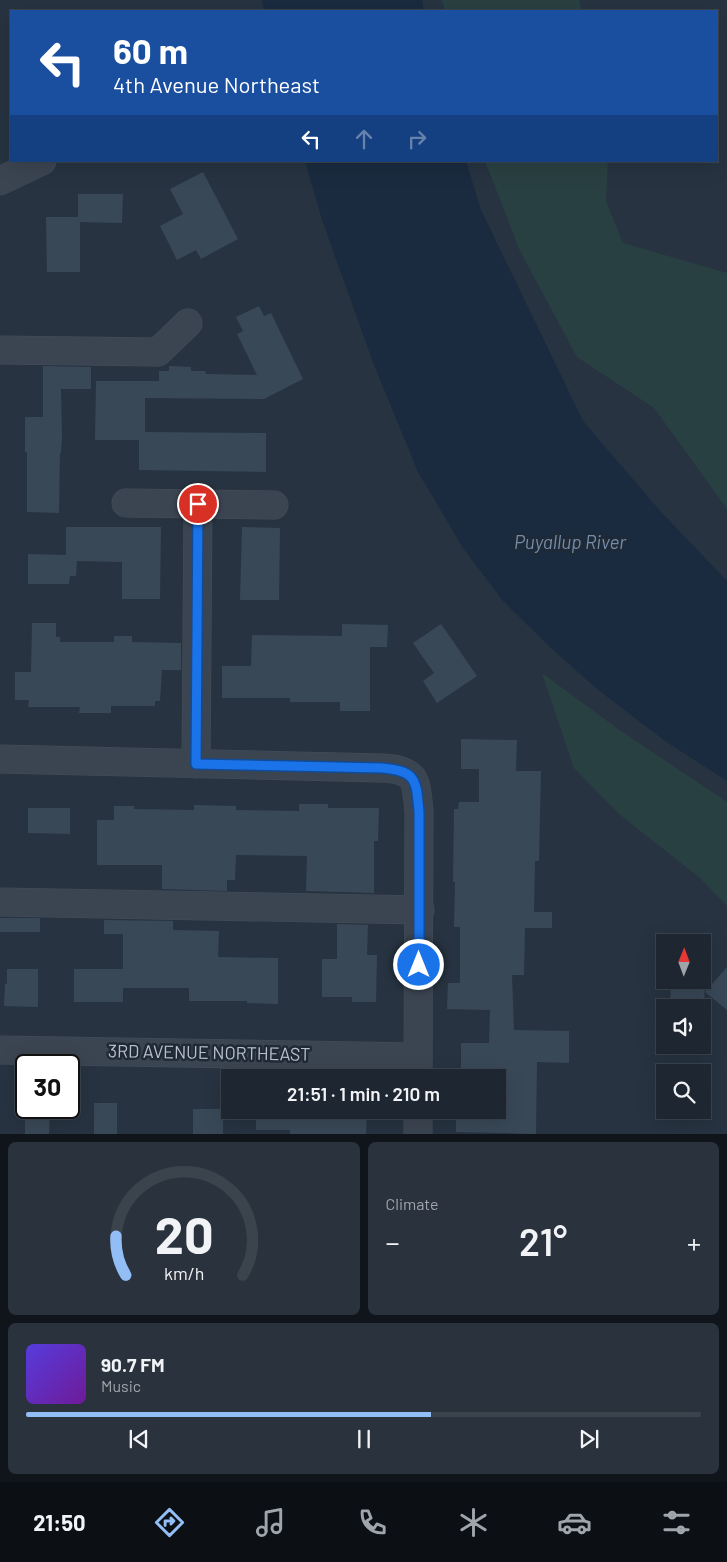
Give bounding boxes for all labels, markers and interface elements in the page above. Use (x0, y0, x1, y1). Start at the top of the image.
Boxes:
text: 60 m (113, 29, 188, 71)
icon: left (30, 30, 95, 95)
text: 4th Avenue Northeast (113, 71, 320, 97)
icon: left (297, 125, 325, 153)
icon: ahead (350, 125, 378, 153)
icon: right (403, 125, 431, 153)
pin (177, 483, 219, 525)
icon: arrive (184, 490, 212, 518)
water label: Puyallup River (514, 530, 627, 553)
north arrow (656, 934, 711, 989)
map controls (656, 934, 711, 1119)
position arrow (392, 938, 444, 990)
button: sound (656, 999, 711, 1054)
street label: 3RD AVENUE NORTHEAST (108, 1039, 310, 1065)
speed limit sign: 30 (15, 1054, 80, 1119)
button: search (656, 1064, 711, 1119)
text: 21:51 · 1 min · 210 m (287, 1082, 440, 1105)
text: Climate (386, 1194, 438, 1213)
text: 20 (154, 1202, 213, 1264)
text: 21° (519, 1218, 567, 1264)
text: − (386, 1225, 400, 1259)
text: + (687, 1225, 701, 1259)
text: km/h (164, 1262, 204, 1284)
text: 90.7 FM (101, 1353, 165, 1376)
text: Music (101, 1376, 141, 1395)
icon: previous (125, 1425, 153, 1453)
icon: pause (350, 1425, 378, 1453)
icon: next (575, 1425, 603, 1453)
icon: directions (152, 1505, 187, 1540)
icon: music (253, 1505, 288, 1540)
icon: phone (355, 1505, 390, 1540)
icon: climate (456, 1505, 491, 1540)
icon: car (557, 1505, 592, 1540)
icon: filters (659, 1505, 694, 1540)
text: 21:50 (33, 1509, 86, 1535)

